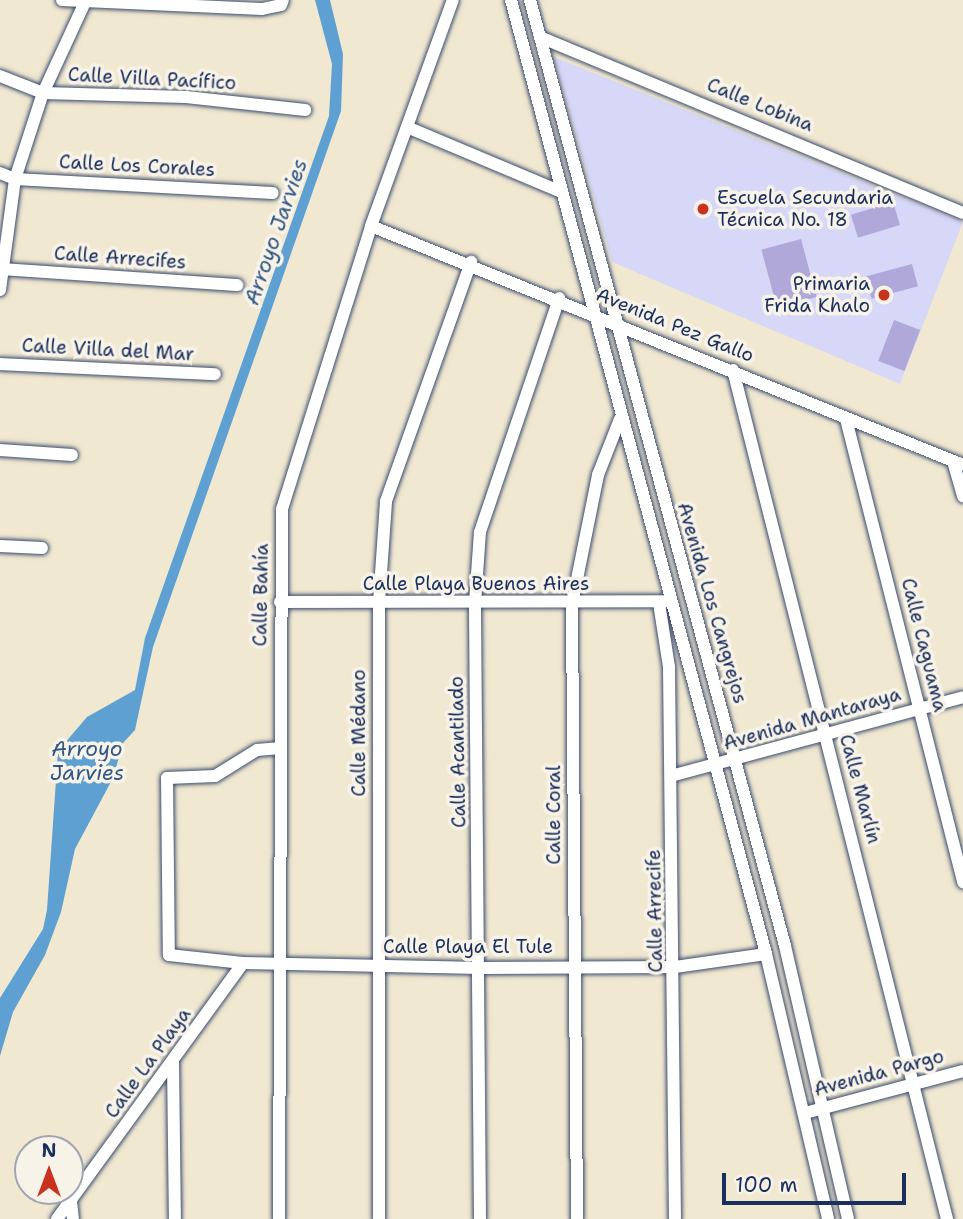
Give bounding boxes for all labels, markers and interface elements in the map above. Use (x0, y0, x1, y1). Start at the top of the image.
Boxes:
street label: Calle Villa Pacífico (67, 63, 237, 95)
street label: Calle Lobina (704, 73, 816, 137)
street label: Calle Los Corales (58, 151, 216, 181)
water label: Arroyo Jarvies (239, 156, 313, 308)
place label: Escuela Secundaria Técnica No. 18 (717, 187, 893, 231)
marker: Escuela Secundaria Técnica No. 18 (695, 201, 711, 217)
street label: Calle Arrecifes (53, 242, 187, 274)
place label: Primaria Frida Khalo (764, 273, 870, 317)
street label: Avenida Pez Gallo (593, 283, 757, 367)
marker: Primaria Frida Khalo (876, 287, 892, 303)
street label: Calle Villa del Mar (21, 334, 195, 366)
street label: Avenida Los Cangrejos (672, 500, 752, 706)
street label: Calle Bahía (249, 543, 273, 647)
street label: Calle Playa Buenos Aires (363, 573, 589, 595)
street label: Calle Caguama (896, 576, 952, 714)
street label: Calle Médano (348, 669, 370, 797)
street label: Calle Acantilado (445, 676, 471, 828)
street label: Avenida Mantaraya (721, 683, 903, 755)
street label: Calle Marlín (834, 732, 886, 846)
water label: Arroyo Jarvies (50, 736, 124, 786)
street label: Calle Coral (543, 765, 565, 865)
street label: Calle Arrecife (643, 849, 667, 973)
street label: Calle Playa El Tule (383, 936, 553, 958)
street label: Calle La Playa (100, 1003, 196, 1123)
street label: Avenida Pargo (812, 1045, 946, 1101)
north arrow (14, 1135, 84, 1205)
text: N (41, 1138, 57, 1163)
scale bar (725, 1160, 909, 1204)
text: 100 m (735, 1171, 798, 1199)

